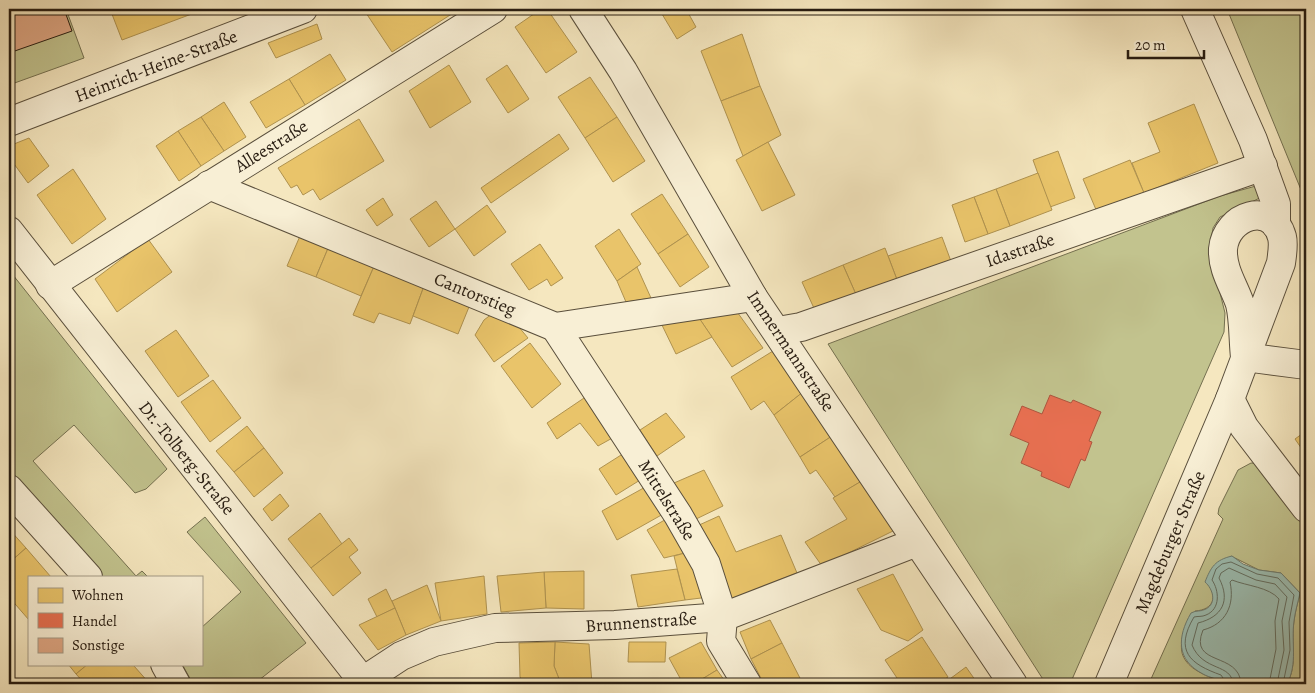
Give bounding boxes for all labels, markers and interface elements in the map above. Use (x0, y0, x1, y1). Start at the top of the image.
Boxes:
street label: Heinrich-Heine-Straße (71, 24, 241, 108)
scale bar (1128, 28, 1204, 60)
text: 20 m (1135, 35, 1166, 55)
street label: Alleestraße (229, 114, 312, 178)
street label: Idastraße (982, 227, 1058, 273)
street label: Cantorstieg (430, 267, 520, 321)
street label: Immermannstraße (742, 286, 840, 416)
street label: Dr.-Tolberg-Straße (133, 396, 241, 520)
street label: Mittelstraße (633, 455, 701, 545)
street label: Magdeburger Straße (1129, 467, 1211, 617)
legend (28, 576, 202, 666)
text: Wohnen (71, 585, 124, 605)
street label: Brunnenstraße (584, 606, 698, 638)
text: Handel (72, 611, 117, 631)
text: Sonstige (72, 635, 125, 655)

